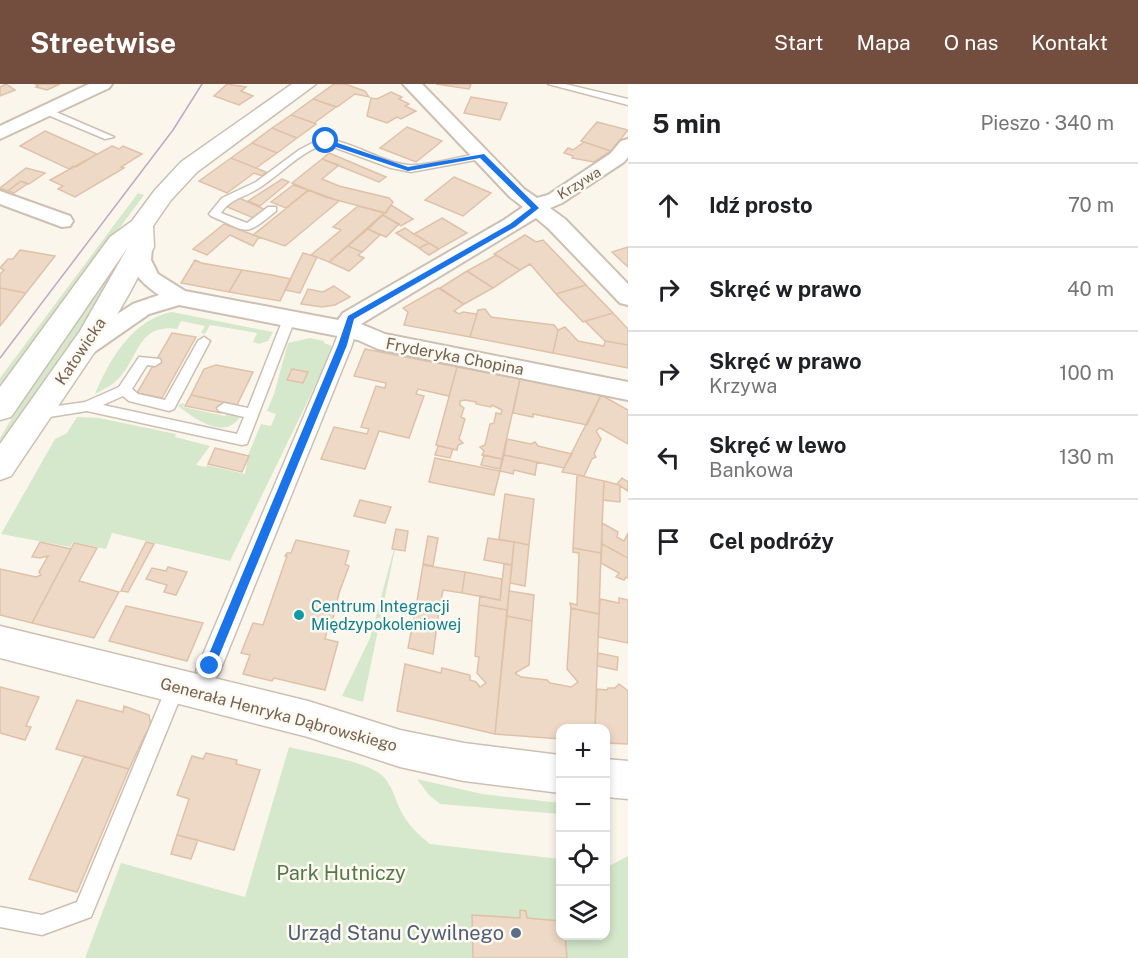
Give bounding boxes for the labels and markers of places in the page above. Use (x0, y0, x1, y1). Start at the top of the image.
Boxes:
place label: Centrum Integracji Międzypokoleniowej (311, 597, 461, 634)
marker: Centrum Integracji Międzypokoleniowej (292, 608, 306, 622)
place label: Urząd Stanu Cywilnego (287, 921, 504, 945)
marker: Urząd Stanu Cywilnego (509, 926, 523, 940)

